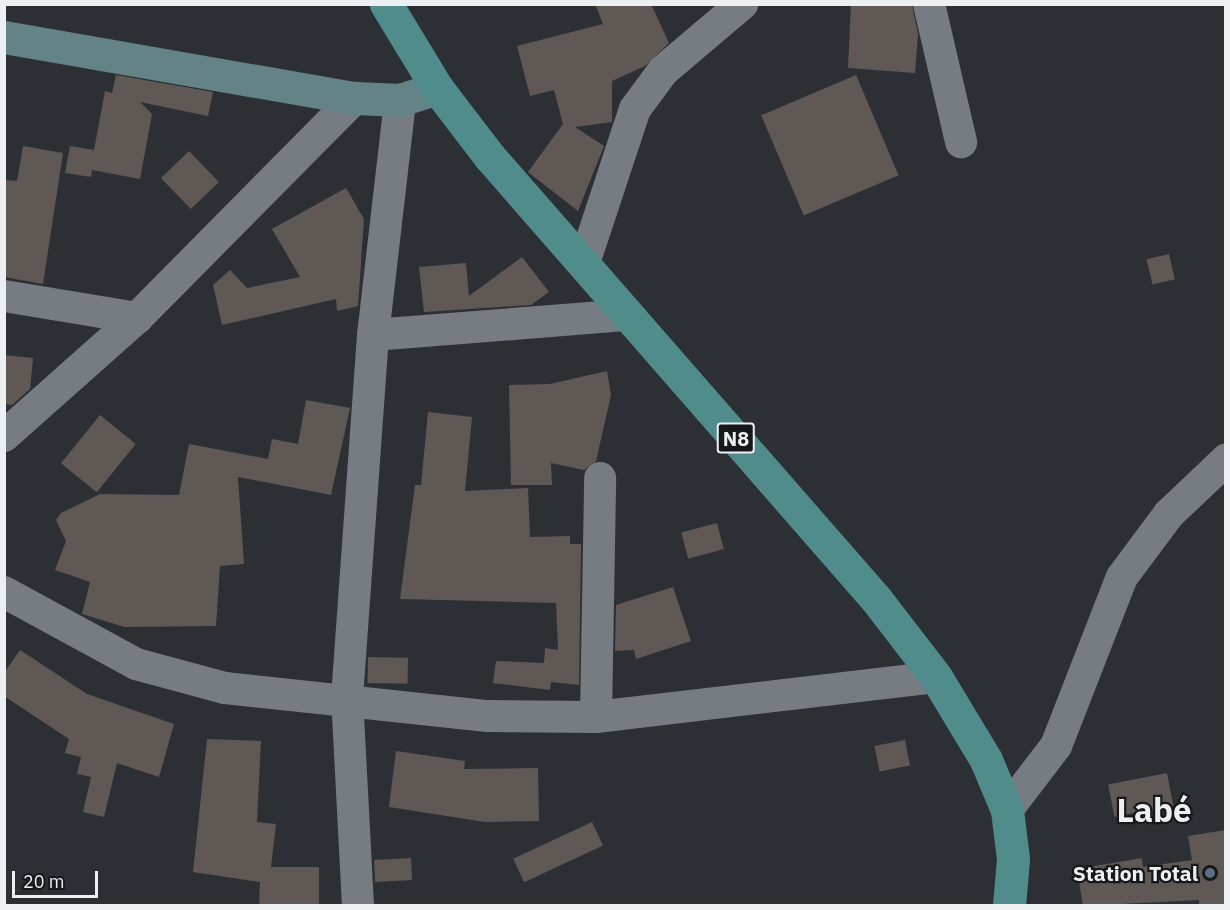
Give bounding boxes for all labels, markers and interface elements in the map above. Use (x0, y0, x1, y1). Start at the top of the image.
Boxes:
road number: N8 (716, 421, 756, 455)
district label: Labé (1116, 790, 1192, 830)
scale bar (15, 859, 100, 897)
place label: Station Total (1073, 860, 1198, 886)
marker: Station Total (1203, 866, 1217, 880)
text: 20 m (23, 870, 65, 893)

